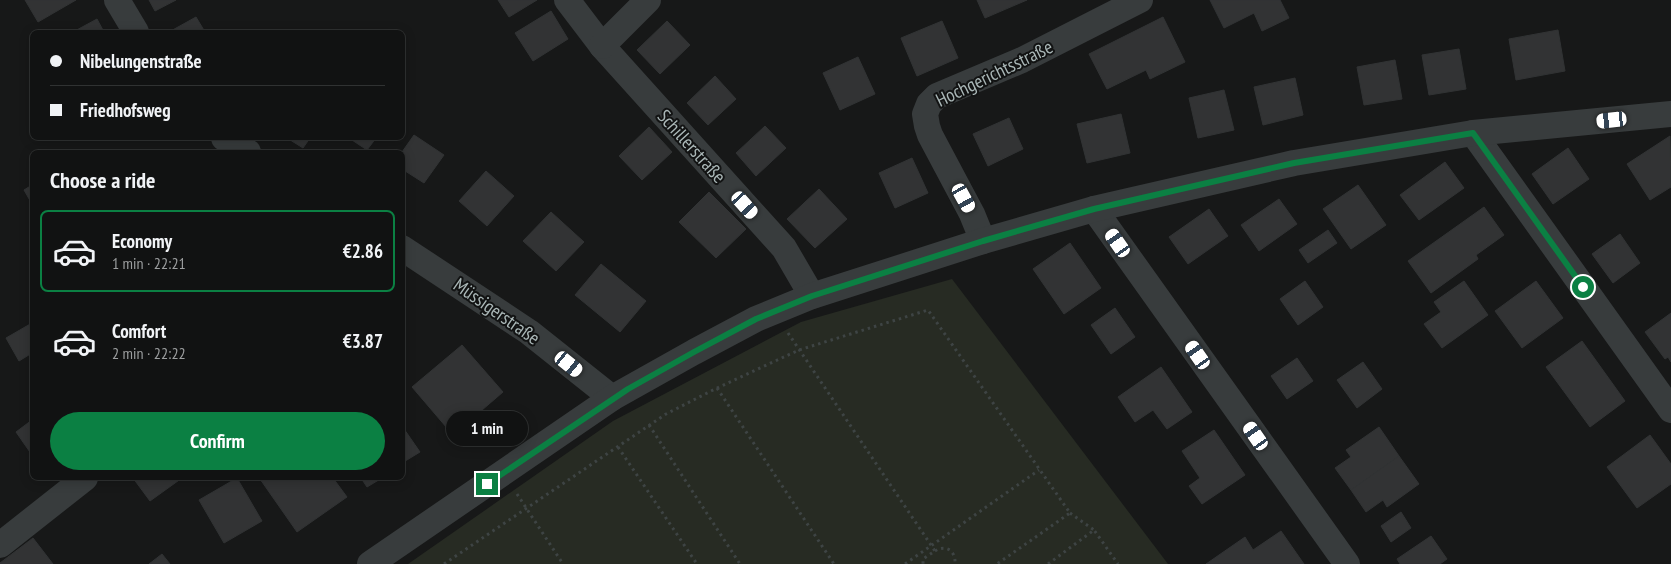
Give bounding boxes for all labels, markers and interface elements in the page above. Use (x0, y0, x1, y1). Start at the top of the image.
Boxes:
street label: Hochgerichtsstraße (932, 34, 1057, 112)
text: Nibelungenstraße (80, 49, 202, 73)
text: Friedhofsweg (80, 98, 171, 122)
street label: Schillerstraße (653, 104, 731, 188)
car (1596, 111, 1627, 129)
text: Choose a ride (50, 166, 155, 194)
car (950, 181, 977, 215)
car (729, 189, 760, 221)
car (1103, 226, 1132, 260)
icon: car (52, 229, 97, 274)
text: Economy (112, 229, 172, 253)
text: €2.86 (343, 239, 383, 263)
text: 1 min · 22:21 (112, 253, 186, 273)
street label: Müssigerstraße (449, 272, 545, 350)
route start (1572, 276, 1594, 298)
icon: car (52, 319, 97, 364)
text: Comfort (112, 319, 166, 343)
text: €3.87 (343, 329, 383, 353)
car (1183, 338, 1212, 372)
text: 2 min · 22:22 (112, 343, 186, 363)
car (552, 349, 585, 379)
button: Confirm (50, 412, 385, 470)
callout: 1 min (446, 412, 528, 446)
text: 1 min (471, 418, 503, 438)
car (1241, 419, 1270, 453)
route end (476, 473, 498, 495)

